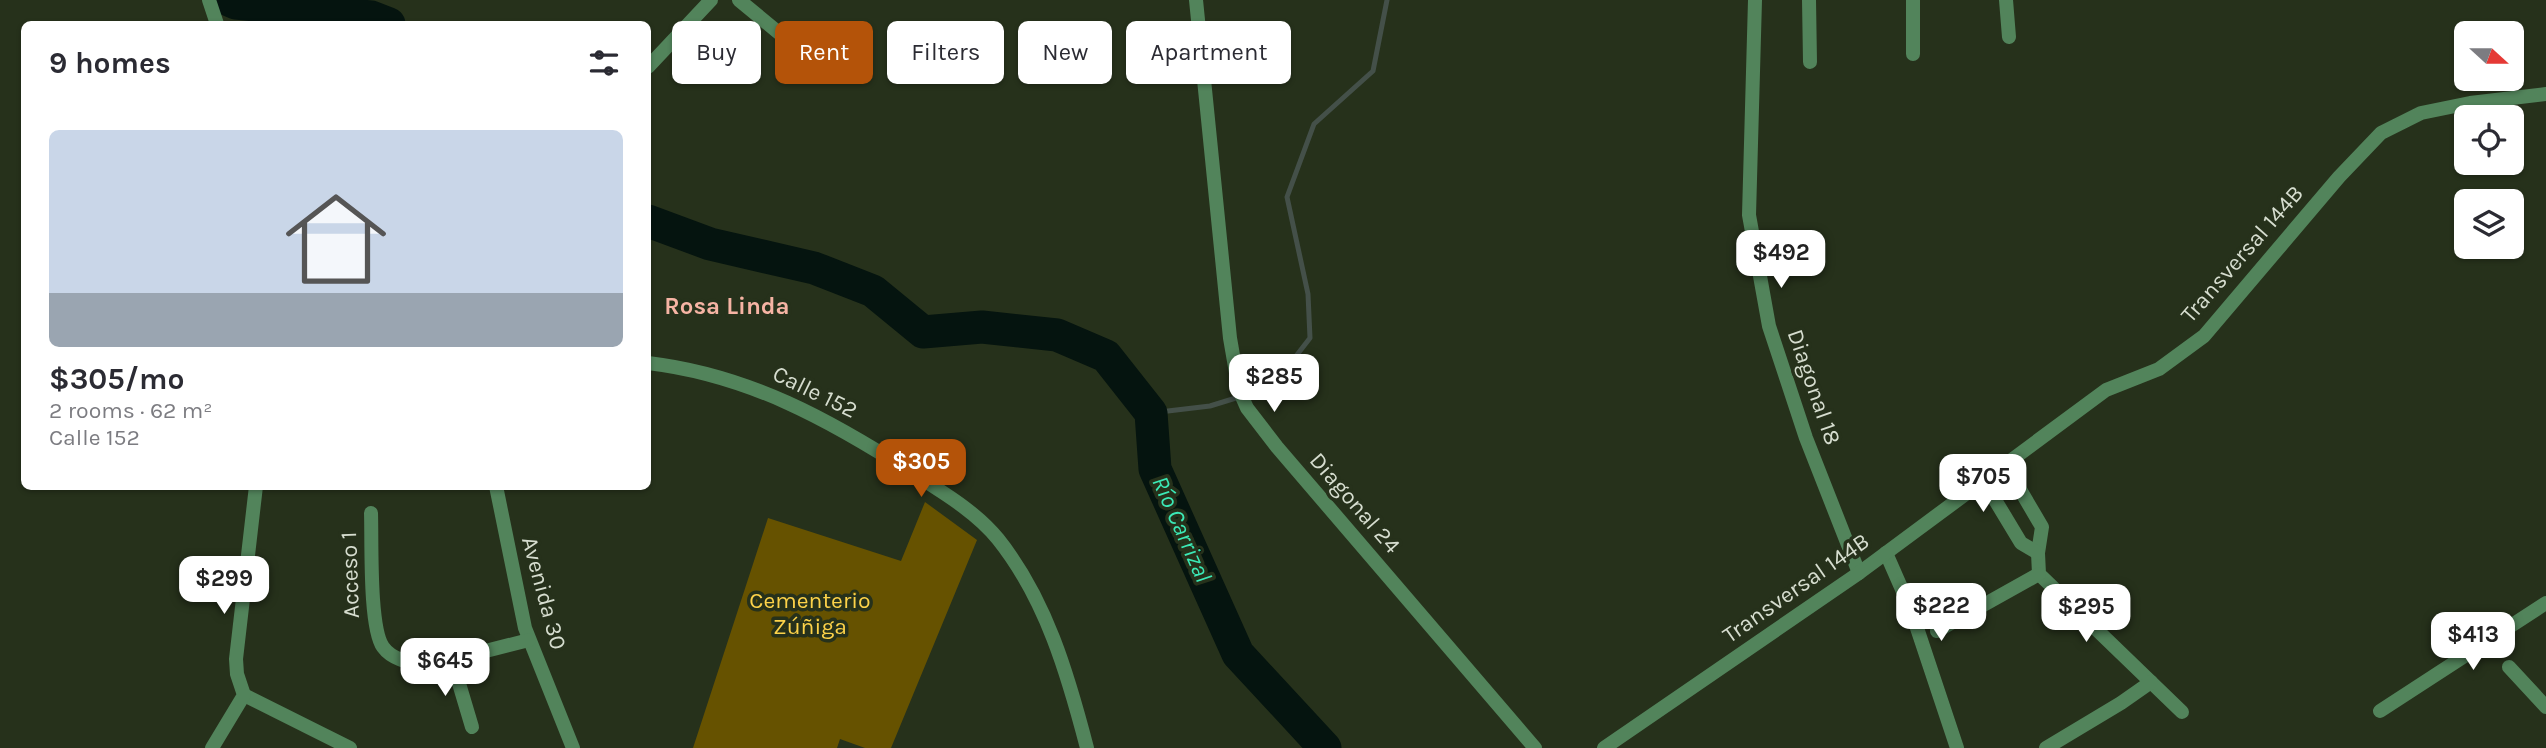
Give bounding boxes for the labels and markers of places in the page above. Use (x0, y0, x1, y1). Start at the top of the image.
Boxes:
pin: $492 (1740, 230, 1822, 290)
pin: $285 (1233, 354, 1315, 414)
pin: $305 (880, 440, 962, 499)
pin: $705 (1942, 454, 2024, 514)
pin: $299 (183, 556, 265, 616)
pin: $222 (1900, 584, 1982, 643)
pin: $295 (2045, 584, 2127, 644)
pin: $413 (2432, 612, 2514, 672)
pin: $645 (404, 638, 486, 698)

